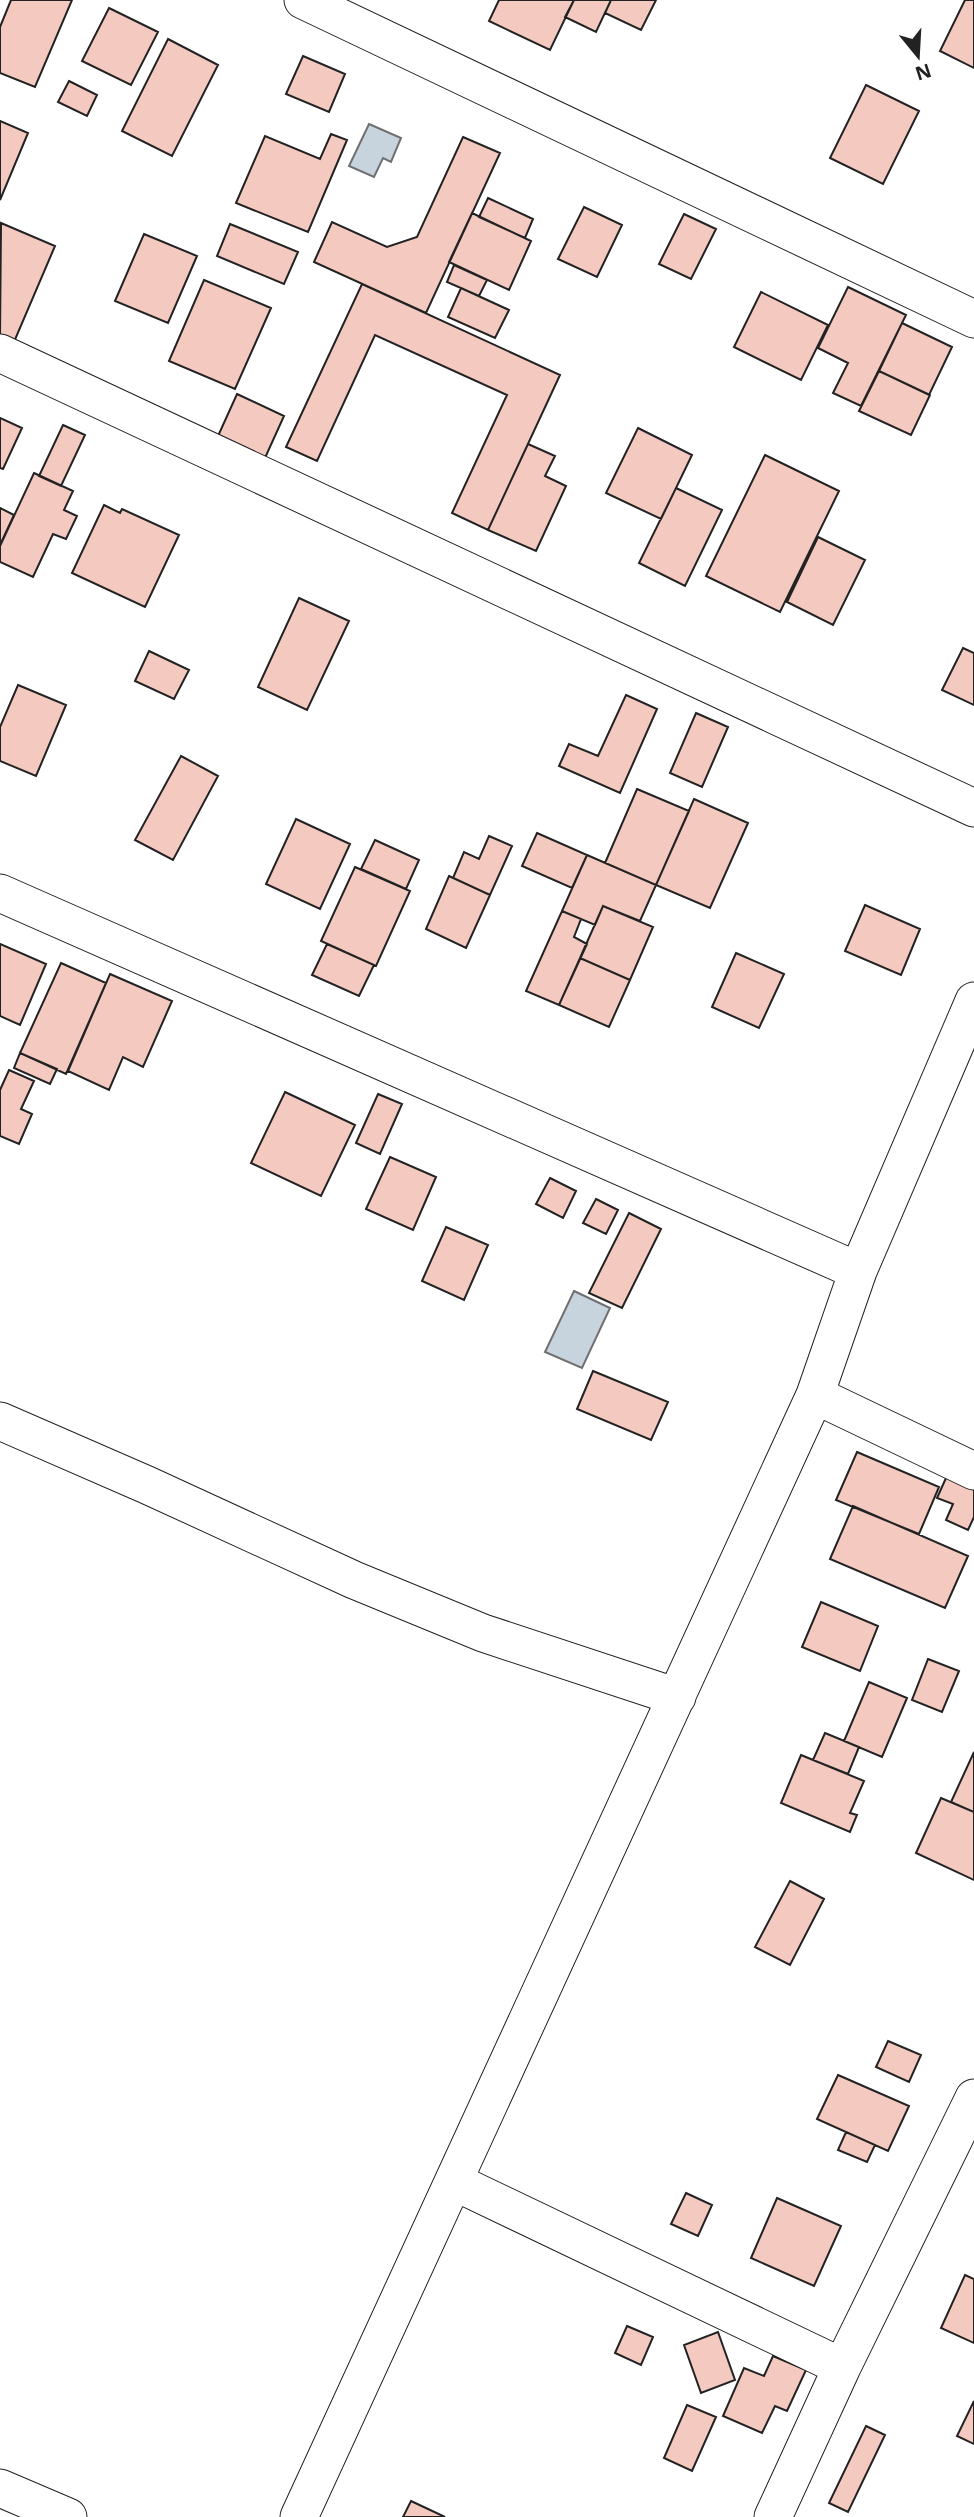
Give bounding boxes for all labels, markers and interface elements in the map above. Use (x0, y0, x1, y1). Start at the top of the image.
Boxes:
north arrow (883, 21, 953, 91)
text: N (912, 57, 935, 87)

